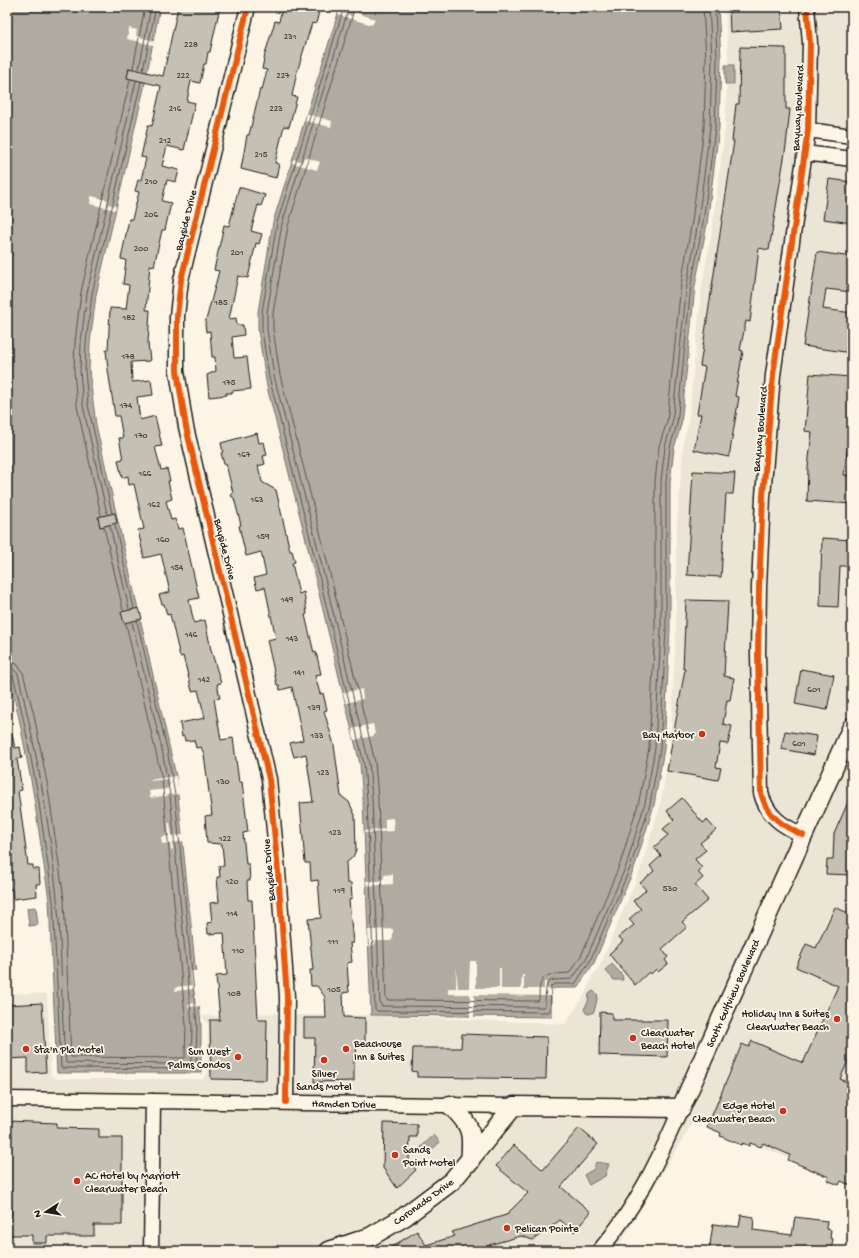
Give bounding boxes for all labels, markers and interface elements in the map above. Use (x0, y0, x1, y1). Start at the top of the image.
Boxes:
house number: 231 (284, 32, 297, 43)
house number: 228 (184, 40, 198, 51)
street label: Bayway Boulevard (791, 63, 807, 152)
house number: 222 (176, 71, 190, 82)
house number: 227 (276, 71, 290, 82)
house number: 216 (169, 104, 182, 115)
house number: 223 (269, 104, 283, 115)
house number: 212 (159, 136, 172, 147)
house number: 215 (255, 150, 268, 161)
house number: 210 (144, 177, 158, 188)
street label: Bayside Drive (173, 189, 200, 253)
house number: 206 (144, 210, 158, 221)
house number: 200 (134, 244, 148, 255)
house number: 201 (230, 248, 244, 259)
house number: 185 (213, 298, 228, 309)
house number: 182 (122, 313, 136, 324)
house number: 178 (120, 352, 135, 363)
house number: 175 (221, 378, 236, 389)
street label: Bayway Boulevard (751, 384, 771, 473)
house number: 174 (119, 401, 133, 412)
house number: 170 (133, 431, 148, 442)
house number: 167 (237, 450, 251, 461)
house number: 166 (138, 469, 152, 480)
house number: 163 (250, 495, 264, 506)
house number: 162 (147, 500, 161, 511)
street label: Bayside Drive (210, 517, 237, 581)
house number: 159 (256, 532, 270, 543)
house number: 160 (155, 535, 170, 546)
house number: 154 (170, 563, 184, 574)
house number: 149 (280, 595, 294, 606)
house number: 146 (184, 630, 198, 641)
house number: 143 (285, 634, 299, 645)
house number: 141 (292, 668, 305, 679)
house number: 142 (197, 675, 211, 686)
house number: 601 (807, 685, 821, 696)
house number: 139 (307, 703, 321, 714)
marker: Bay Harbor (697, 729, 707, 739)
place label: Bay Harbor (642, 730, 695, 742)
house number: 133 (310, 731, 324, 742)
house number: 601 (792, 739, 806, 750)
house number: 123 (316, 768, 330, 779)
house number: 130 (215, 777, 230, 788)
house number: 123 (328, 828, 342, 839)
house number: 122 (218, 834, 232, 845)
street label: Bayside Drive (261, 838, 279, 902)
house number: 120 (224, 877, 239, 888)
house number: 530 (663, 884, 677, 895)
house number: 119 (332, 886, 345, 897)
house number: 114 (225, 909, 239, 920)
street label: South Gulfview Boulevard (704, 936, 764, 1050)
house number: 111 (327, 937, 339, 948)
house number: 110 (231, 946, 244, 957)
house number: 105 (326, 985, 341, 996)
house number: 108 (226, 989, 241, 1000)
place label: Holiday Inn & Suites Clearwater Beach (741, 1009, 830, 1034)
marker: Holiday Inn & Suites Clearwater Beach (832, 1014, 842, 1024)
place label: Clearwater Beach Hotel (640, 1028, 696, 1053)
marker: Clearwater Beach Hotel (628, 1033, 638, 1043)
place label: Beachouse Inn & Suites (353, 1039, 405, 1064)
marker: Sta'n Pla Motel (21, 1044, 31, 1054)
marker: Beachouse Inn & Suites (341, 1044, 351, 1054)
place label: Sta'n Pla Motel (34, 1045, 104, 1057)
place label: Sun West Palms Condos (167, 1047, 232, 1072)
marker: Sun West Palms Condos (233, 1052, 243, 1062)
marker: Silver Sands Motel (319, 1055, 329, 1065)
place label: Silver Sands Motel (296, 1069, 352, 1094)
street label: Hamden Drive (312, 1098, 376, 1112)
place label: Edge Hotel Clearwater Beach (693, 1101, 776, 1126)
marker: Edge Hotel Clearwater Beach (778, 1106, 788, 1116)
place label: Sands Point Motel (402, 1145, 456, 1170)
marker: Sands Point Motel (390, 1150, 400, 1160)
place label: AC Hotel by Marriott Clearwater Beach (85, 1171, 181, 1196)
marker: AC Hotel by Marriott Clearwater Beach (72, 1176, 82, 1186)
street label: Coronado Drive (392, 1177, 457, 1228)
north arrow (26, 1192, 66, 1232)
text: N (32, 1209, 45, 1218)
marker: Pelican Pointe (502, 1223, 512, 1233)
place label: Pelican Pointe (514, 1224, 579, 1236)

